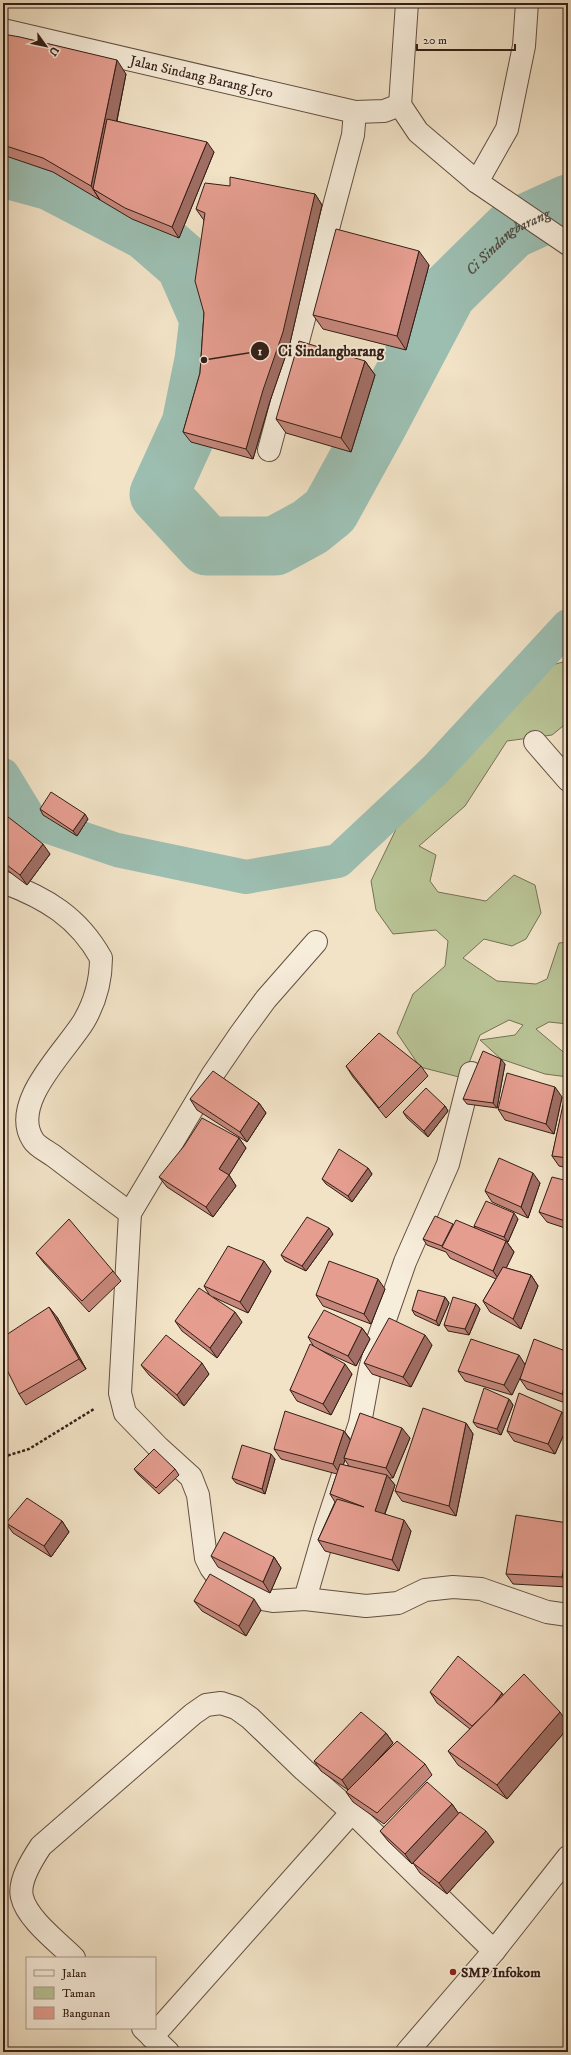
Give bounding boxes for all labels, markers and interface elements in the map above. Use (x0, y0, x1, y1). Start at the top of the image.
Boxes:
north arrow (26, 26, 66, 66)
scale bar (417, 26, 515, 52)
text: 20 m (423, 33, 447, 48)
text: U (45, 44, 62, 59)
street label: Jalan Sindang Barang Jero (126, 51, 275, 103)
water label: Ci Sindangbarang (462, 204, 555, 279)
callout: Ci Sindangbarang (250, 337, 392, 364)
text: Ci Sindangbarang (278, 342, 385, 361)
text: 1 (258, 344, 263, 359)
legend (26, 1957, 156, 2029)
place label: SMP Infokom (461, 1964, 541, 1982)
text: Jalan (61, 1966, 87, 1981)
marker: SMP Infokom (448, 1967, 458, 1977)
text: Taman (62, 1986, 96, 2001)
text: Bangunan (62, 2006, 111, 2021)

